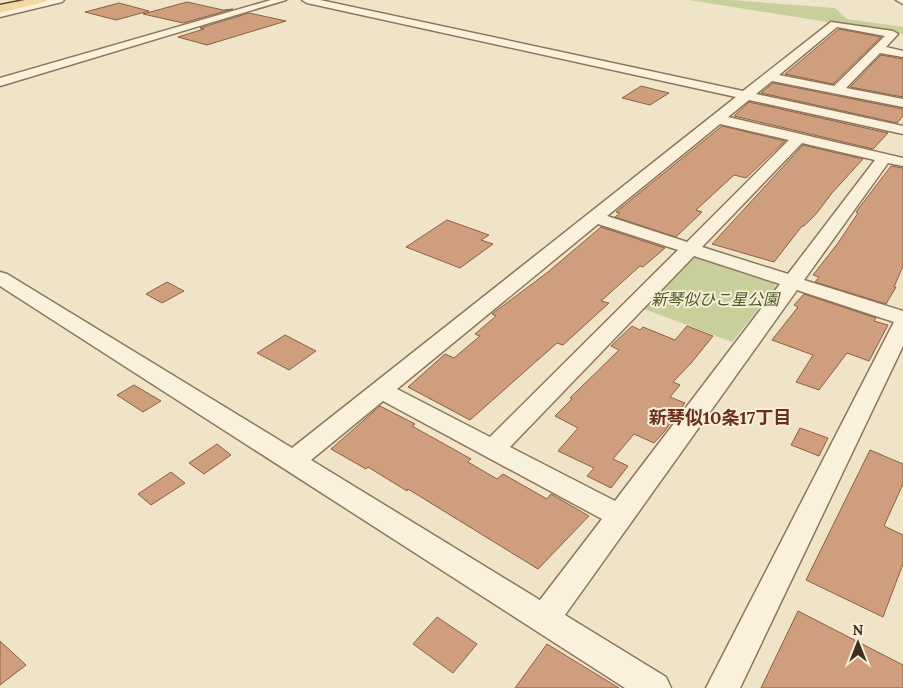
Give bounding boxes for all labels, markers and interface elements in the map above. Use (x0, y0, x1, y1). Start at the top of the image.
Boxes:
park label: 新琴似ひこ星公園 (651, 289, 781, 309)
district label: 新琴似10条17丁目 (649, 406, 791, 429)
north arrow (833, 618, 883, 668)
text: N (853, 621, 864, 639)

